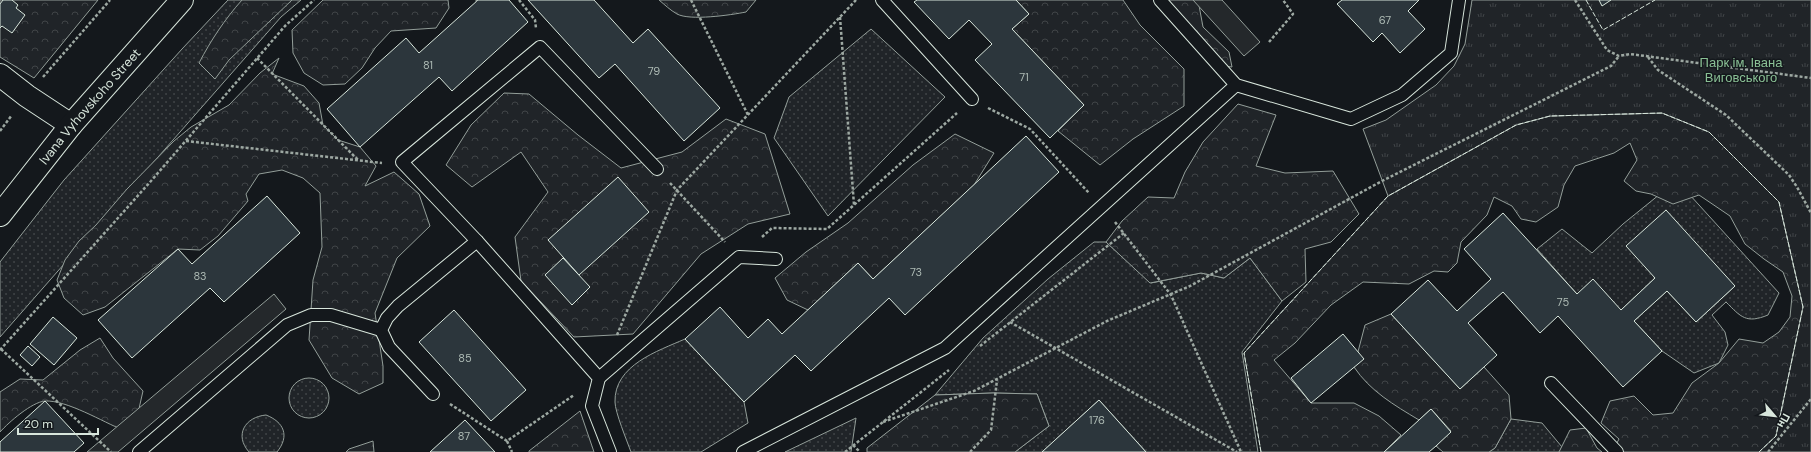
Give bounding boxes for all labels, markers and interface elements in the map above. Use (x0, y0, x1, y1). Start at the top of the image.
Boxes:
house number: 67 (1379, 13, 1391, 27)
street label: Ivana Vyhovskoho Street (35, 44, 144, 168)
park label: Парк ім. Івана Виговського (1700, 54, 1783, 86)
house number: 81 (423, 58, 433, 72)
house number: 79 (648, 64, 660, 78)
house number: 71 (1019, 70, 1029, 84)
house number: 73 (910, 265, 922, 279)
house number: 83 (193, 269, 207, 283)
house number: 75 (1557, 295, 1569, 309)
house number: 85 (458, 351, 472, 365)
north arrow (1755, 396, 1795, 436)
scale bar (18, 410, 98, 436)
text: Пн (1774, 411, 1793, 430)
house number: 176 (1089, 413, 1105, 427)
text: 20 m (24, 416, 53, 432)
house number: 87 (458, 429, 470, 443)

